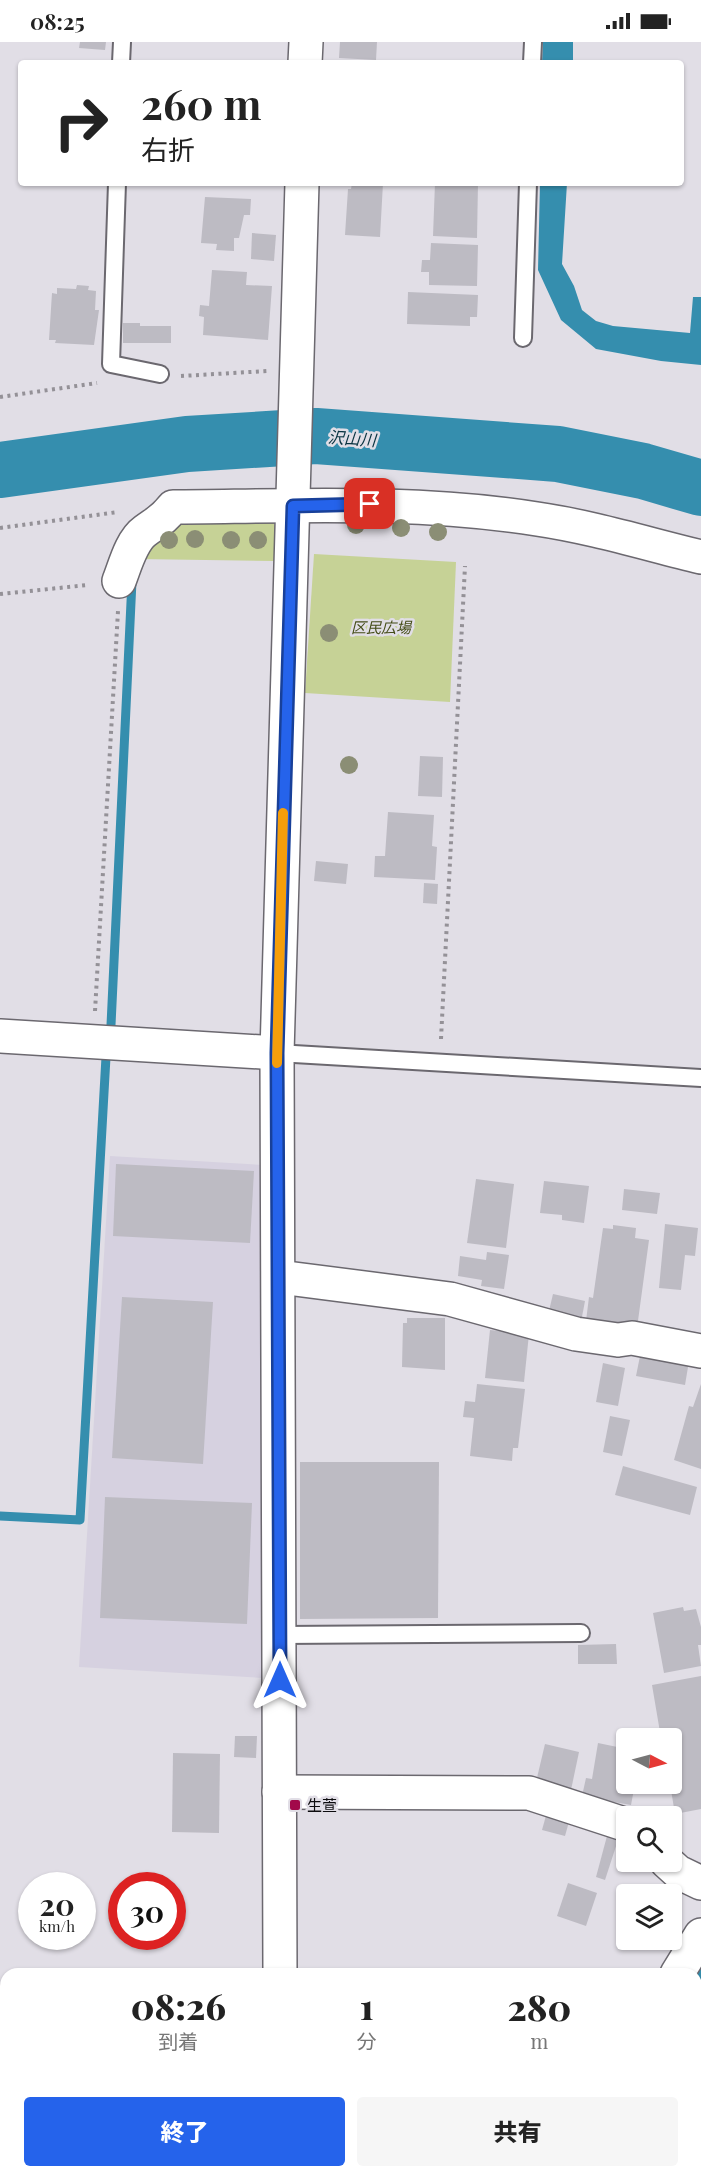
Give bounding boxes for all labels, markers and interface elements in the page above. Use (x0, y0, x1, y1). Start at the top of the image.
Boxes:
text: 08:25 (30, 6, 85, 36)
text: 260 m (141, 75, 261, 131)
icon: right (42, 84, 120, 162)
text: 右折 (141, 131, 195, 167)
water label: 沢山川 (327, 426, 379, 450)
pin (344, 478, 395, 529)
icon: arrive (353, 487, 386, 520)
park label: 区民広場 (351, 617, 413, 637)
position arrow (248, 1648, 312, 1712)
north arrow (616, 1728, 682, 1794)
map controls (616, 1728, 682, 1950)
place label: 生萱 (307, 1795, 337, 1815)
marker: 生萱 (288, 1798, 302, 1812)
button: search (616, 1806, 682, 1872)
speed limit sign: 30 (108, 1872, 186, 1950)
text: 20 (39, 1884, 75, 1924)
button: layers (616, 1884, 682, 1950)
text: km/h (39, 1916, 75, 1936)
text: 08:26 (131, 1981, 226, 2029)
text: 1 (360, 1981, 374, 2029)
text: 280 (507, 1982, 571, 2030)
text: 到着 (158, 2027, 198, 2054)
text: 分 (357, 2027, 377, 2054)
text: m (530, 2027, 548, 2054)
button: 終了 (24, 2097, 345, 2166)
button: 共有 (357, 2097, 678, 2166)

